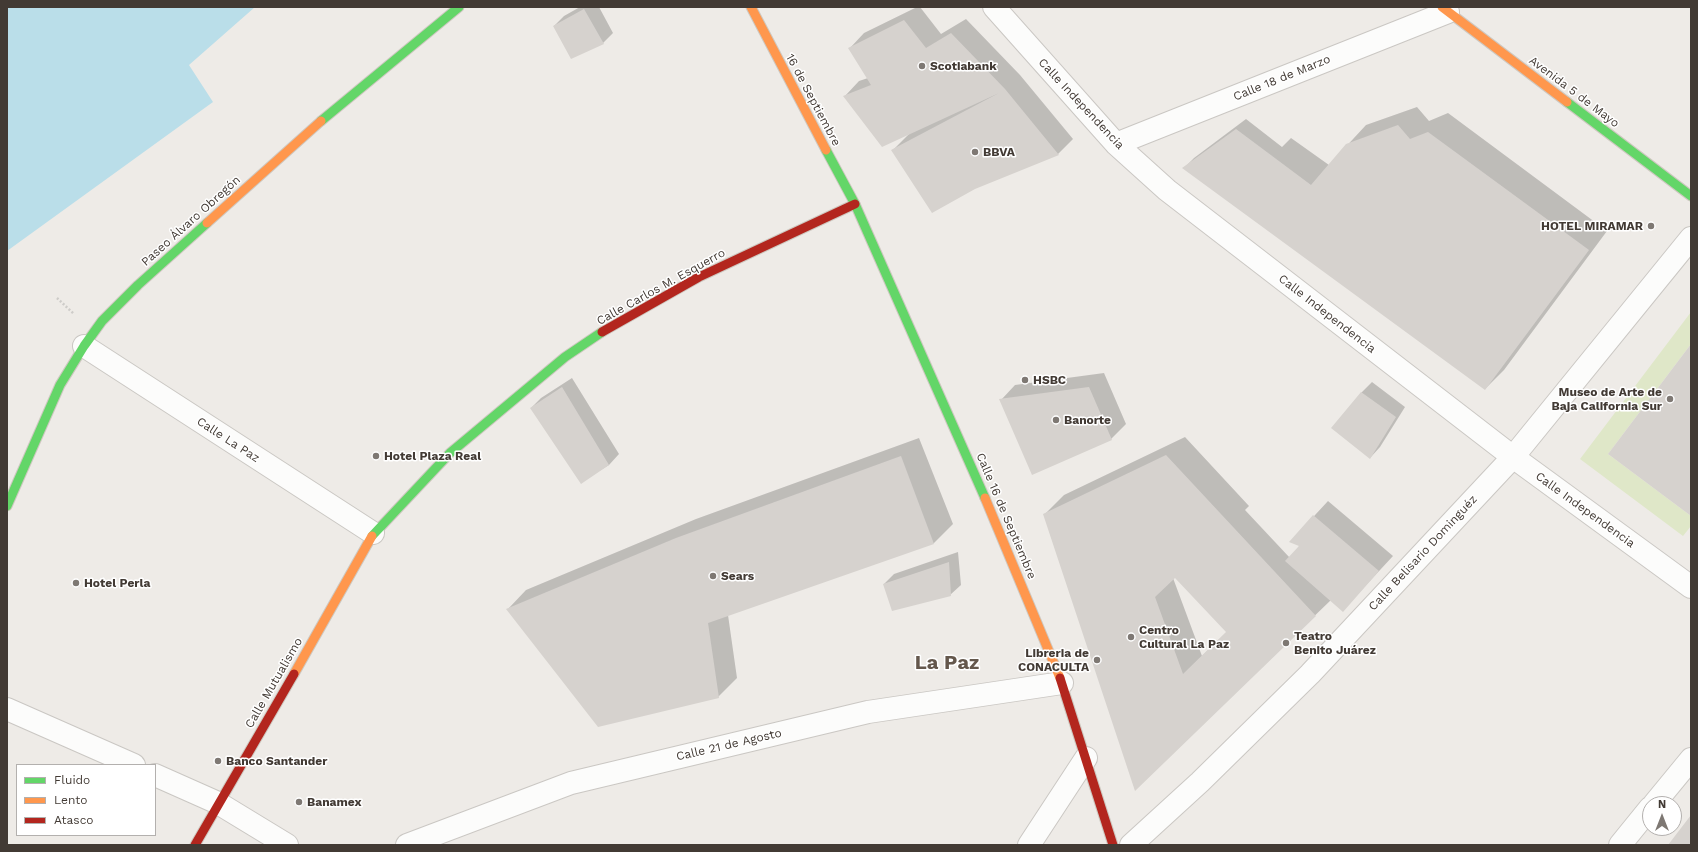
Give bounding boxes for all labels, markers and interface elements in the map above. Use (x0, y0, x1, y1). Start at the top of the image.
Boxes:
street label: 16 de Septiembre (783, 51, 843, 149)
street label: Calle 18 de Marzo (1231, 52, 1333, 104)
street label: Avenida 5 de Mayo (1526, 53, 1622, 131)
street label: Calle Independencia (1035, 55, 1127, 153)
place label: Scotiabank (930, 59, 997, 73)
marker: Scotiabank (917, 61, 927, 71)
place label: BBVA (983, 145, 1015, 159)
marker: BBVA (970, 147, 980, 157)
street label: Paseo Álvaro Obregón (139, 173, 243, 269)
place label: HOTEL MIRAMAR (1541, 219, 1643, 233)
marker: HOTEL MIRAMAR (1646, 221, 1656, 231)
street label: Calle Carlos M. Esquerro (594, 246, 728, 328)
street label: Calle Independencia (1276, 272, 1378, 356)
place label: HSBC (1033, 373, 1066, 387)
marker: HSBC (1020, 375, 1030, 385)
place label: Museo de Arte de Baja California Sur (1552, 385, 1662, 413)
marker: Museo de Arte de Baja California Sur (1665, 394, 1675, 404)
place label: Banorte (1064, 413, 1111, 427)
street label: Calle La Paz (194, 414, 262, 466)
marker: Banorte (1051, 415, 1061, 425)
place label: Hotel Plaza Real (384, 449, 481, 463)
marker: Hotel Plaza Real (371, 451, 381, 461)
street label: Calle 16 de Septiembre (973, 451, 1039, 581)
street label: Calle Independencia (1533, 469, 1637, 551)
street label: Calle Belisario Dominguéz (1366, 492, 1480, 614)
place label: Sears (721, 569, 754, 583)
marker: Sears (708, 571, 718, 581)
place label: Hotel Perla (84, 576, 150, 590)
marker: Hotel Perla (71, 578, 81, 588)
place label: Centro Cultural La Paz (1139, 623, 1229, 651)
place label: Teatro Benito Juárez (1294, 629, 1376, 657)
marker: Centro Cultural La Paz (1126, 632, 1136, 642)
street label: Calle Mutualismo (242, 635, 306, 731)
marker: Teatro Benito Juárez (1281, 638, 1291, 648)
place label: Libreria de CONACULTA (1018, 646, 1089, 674)
district label: La Paz (915, 651, 979, 675)
marker: Libreria de CONACULTA (1092, 655, 1102, 665)
street label: Calle 21 de Agosto (675, 726, 783, 764)
place label: Banco Santander (226, 754, 327, 768)
marker: Banco Santander (213, 756, 223, 766)
legend (16, 764, 156, 836)
text: Fluido (54, 773, 90, 787)
text: Lento (54, 793, 88, 807)
place label: Banamex (307, 795, 362, 809)
north arrow (1642, 796, 1682, 836)
marker: Banamex (294, 797, 304, 807)
text: N (1658, 798, 1666, 811)
text: Atasco (54, 813, 94, 827)

